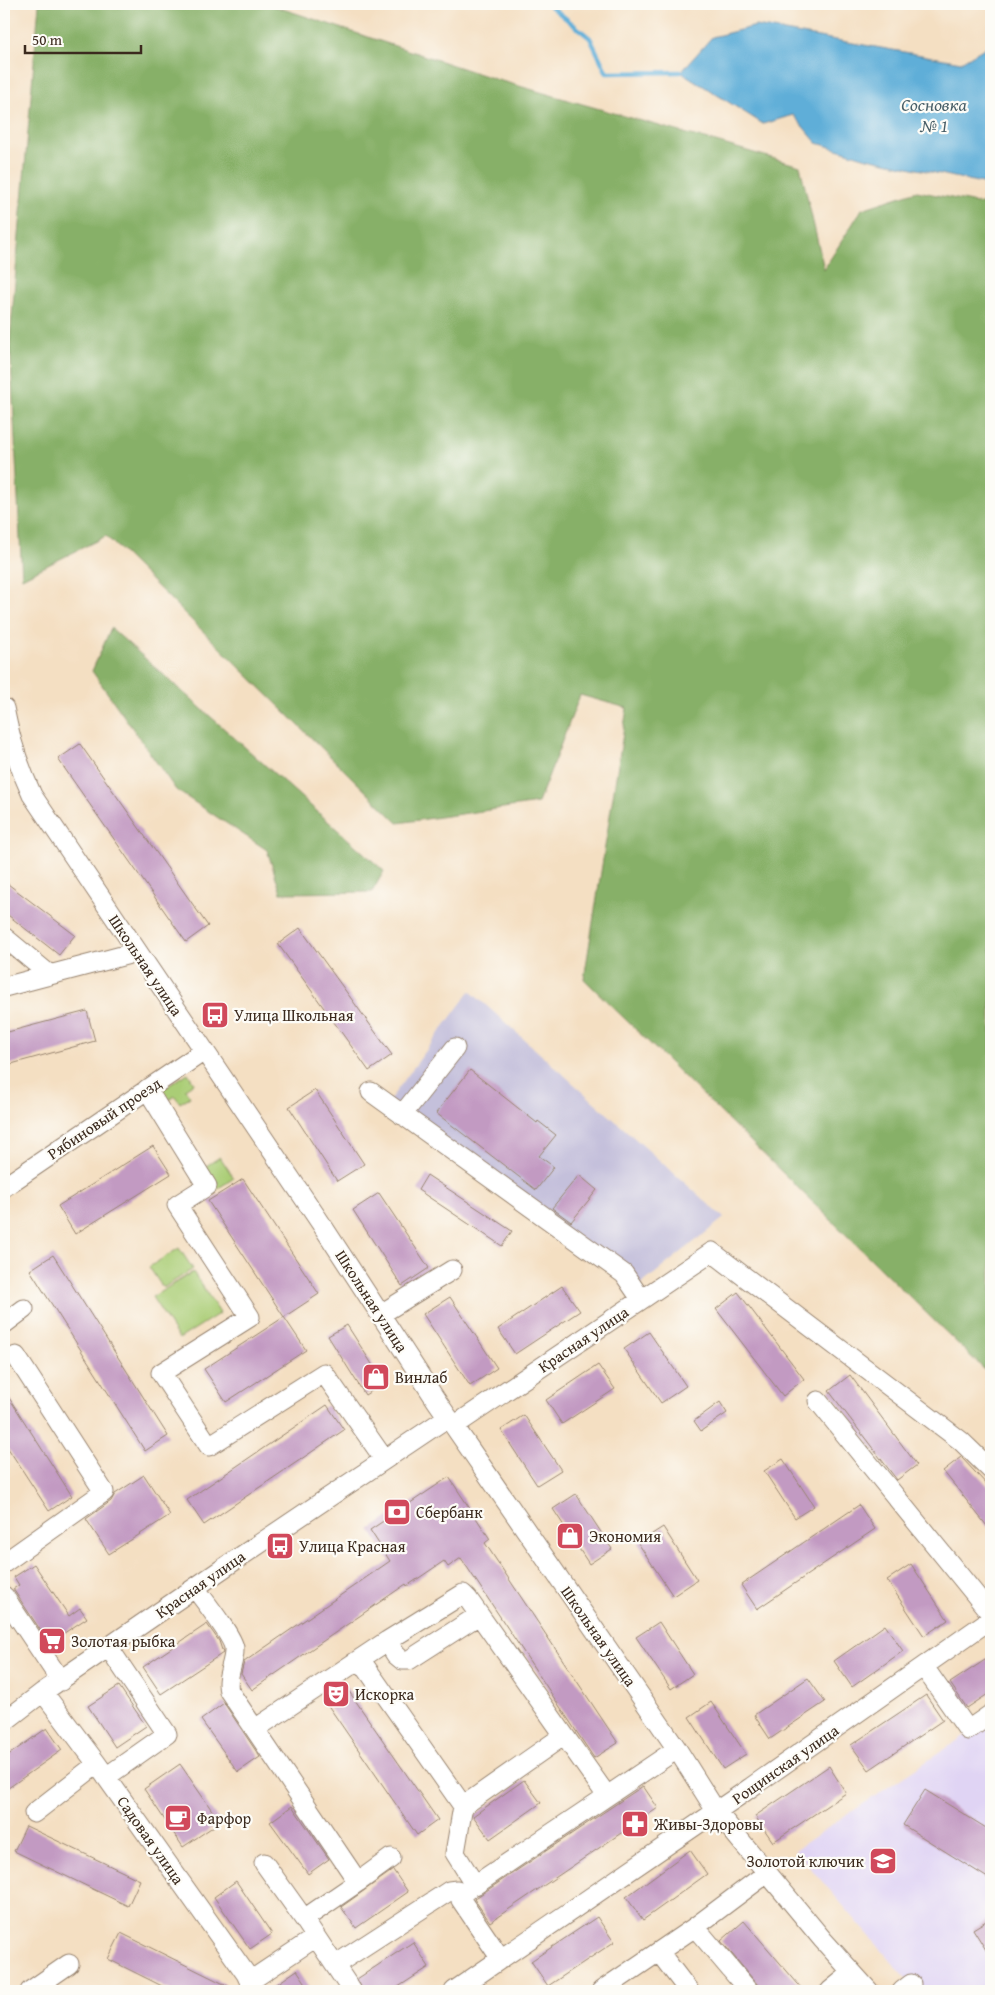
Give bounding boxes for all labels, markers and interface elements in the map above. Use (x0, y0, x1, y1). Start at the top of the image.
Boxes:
scale bar (25, 22, 141, 54)
text: 50 m (32, 29, 63, 50)
water label: Сосновка № 1 (901, 91, 968, 139)
street label: Школьная улица (103, 909, 189, 1021)
bus stop icon: Улица Школьная (200, 1000, 230, 1030)
place label: Улица Школьная (234, 1003, 354, 1027)
street label: Рябиновый проезд (42, 1071, 166, 1165)
street label: Школьная улица (330, 1245, 414, 1357)
street label: Красная улица (533, 1300, 634, 1378)
shop icon: Винлаб (361, 1362, 391, 1392)
place label: Винлаб (395, 1365, 447, 1389)
bank icon: Сбербанк (382, 1497, 412, 1527)
place label: Сбербанк (416, 1500, 483, 1524)
shop icon: Экономия (555, 1521, 585, 1551)
place label: Экономия (589, 1524, 661, 1548)
bus stop icon: Улица Красная (265, 1531, 295, 1561)
place label: Улица Красная (299, 1534, 405, 1558)
street label: Красная улица (150, 1544, 250, 1624)
street label: Школьная улица (555, 1581, 643, 1692)
supermarket icon: Золотая рыбка (37, 1626, 67, 1656)
place label: Золотая рыбка (71, 1629, 176, 1653)
theatre icon: Искорка (321, 1679, 351, 1709)
place label: Искорка (355, 1682, 414, 1706)
street label: Рощинская улица (727, 1718, 844, 1810)
street label: Садовая улица (112, 1791, 191, 1890)
cafe icon: Фарфор (163, 1803, 193, 1833)
place label: Фарфор (197, 1806, 252, 1830)
pharmacy icon: Живы-Здоровы (620, 1809, 650, 1839)
place label: Живы-Здоровы (653, 1812, 763, 1836)
school or university icon: Золотой ключик (868, 1846, 898, 1876)
place label: Золотой ключик (746, 1849, 865, 1873)

